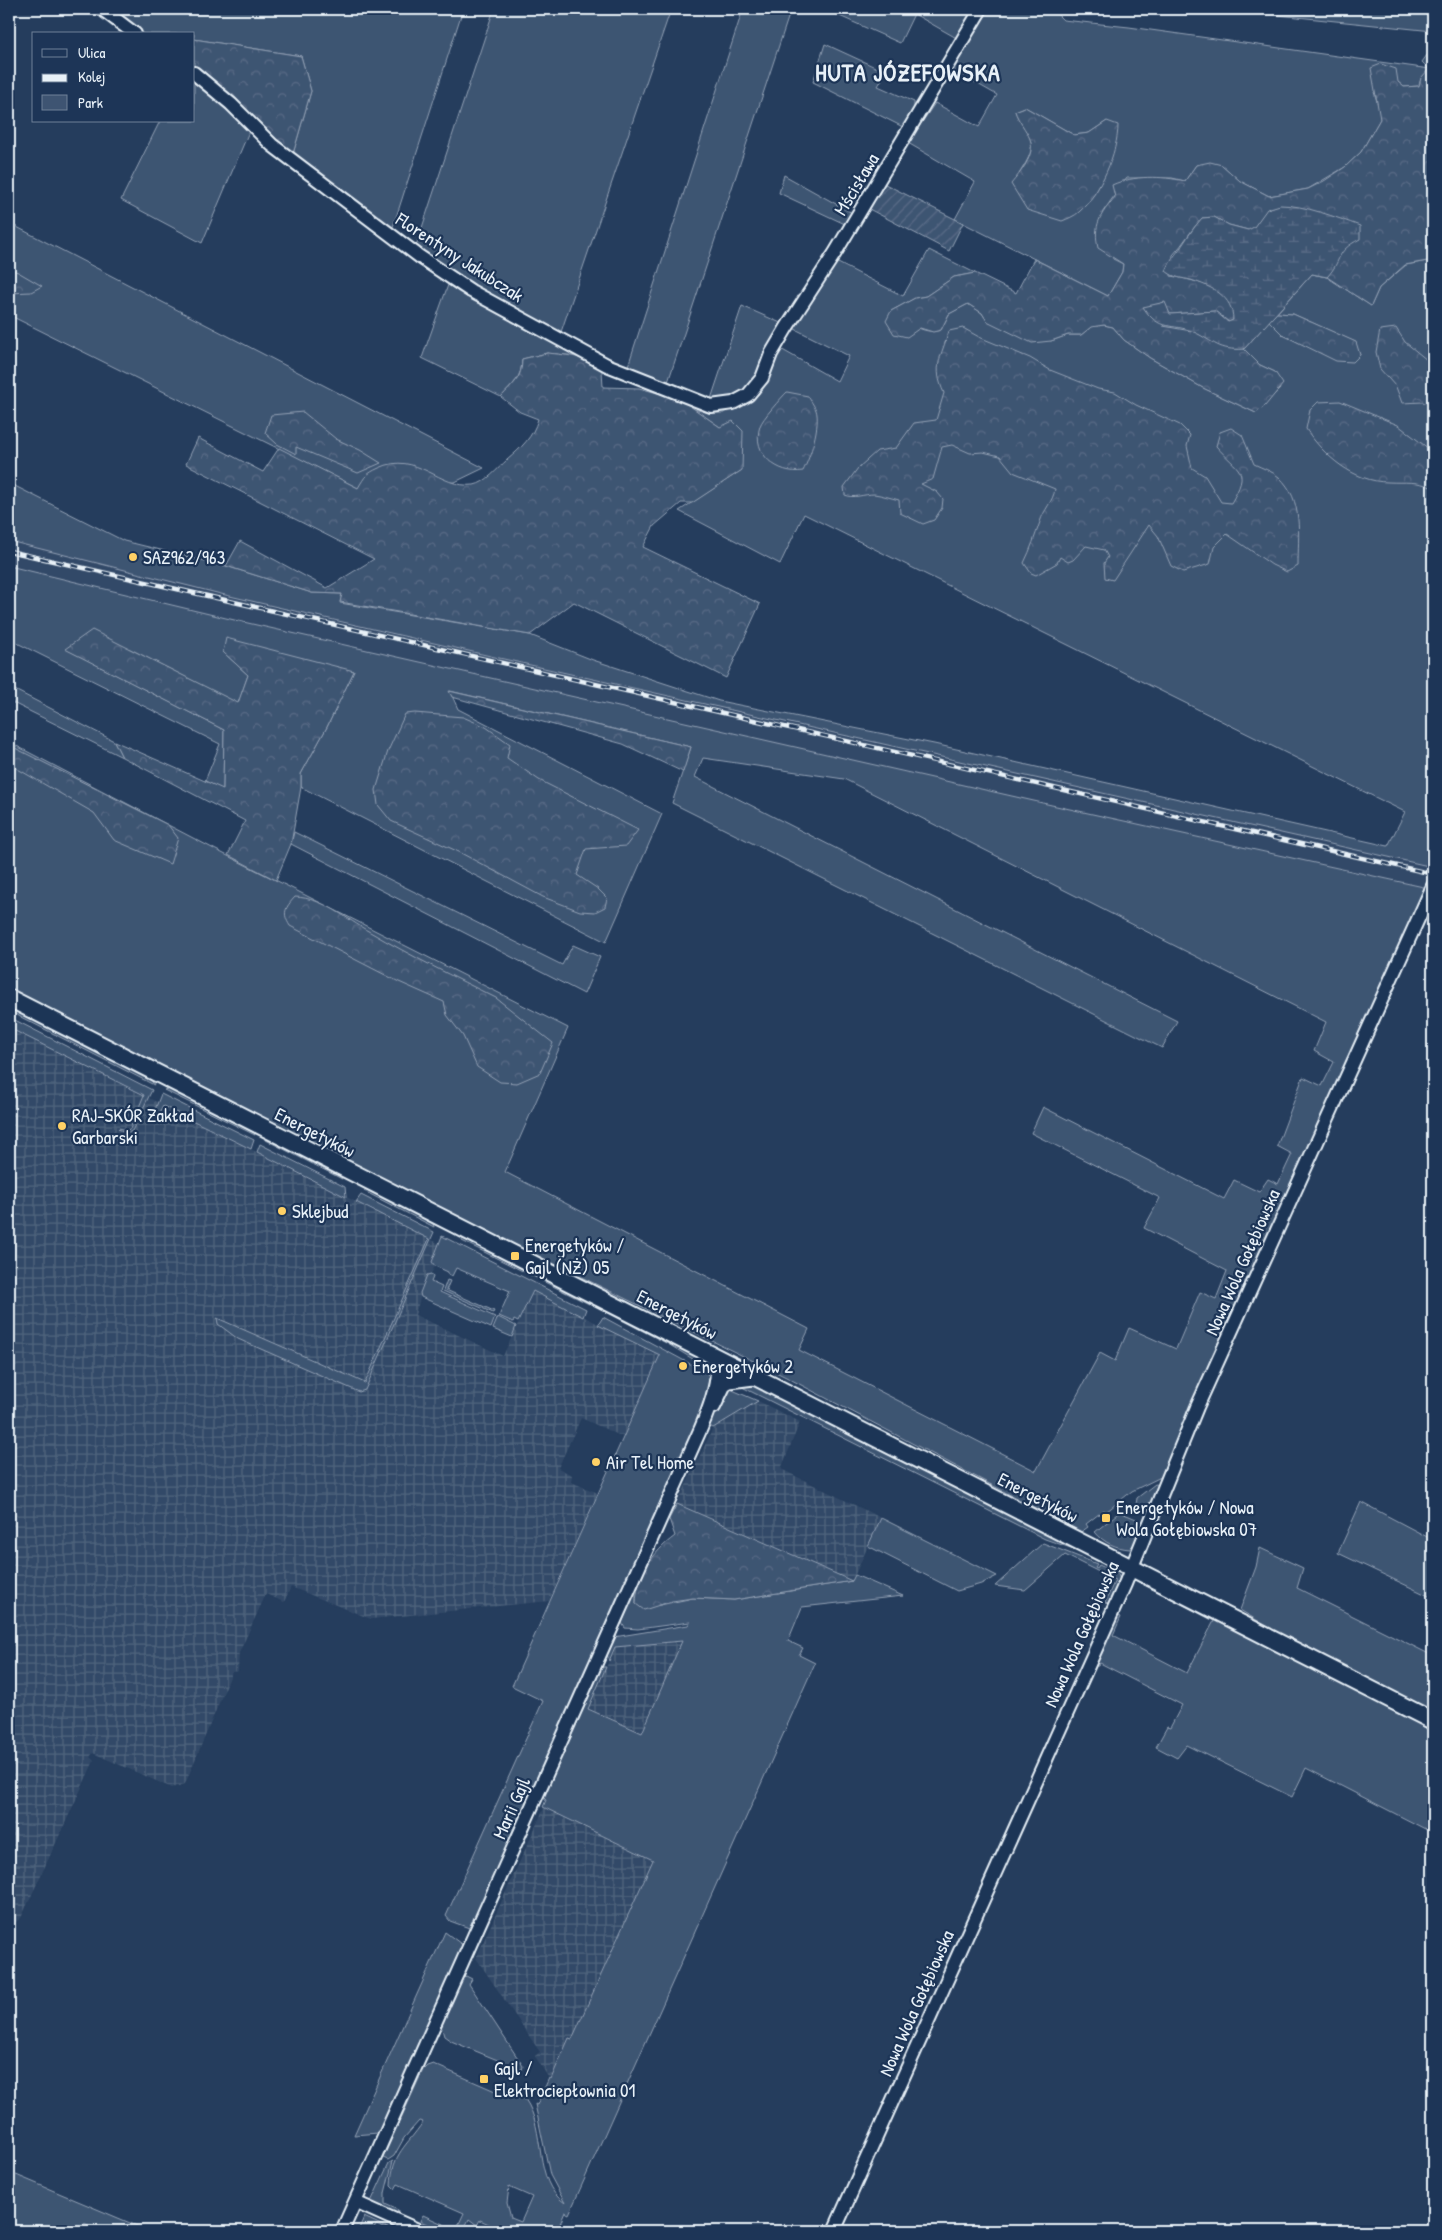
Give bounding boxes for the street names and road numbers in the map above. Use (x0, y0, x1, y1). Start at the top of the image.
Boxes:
street label: Mścisława (827, 147, 885, 220)
street label: Florentyny Jakubczak (390, 205, 529, 308)
street label: Energetyków (270, 1101, 360, 1163)
street label: Nowa Wola Gołębiowska (1198, 1184, 1286, 1339)
street label: Energetyków (632, 1283, 722, 1345)
street label: Energetyków (993, 1466, 1083, 1528)
street label: Nowa Wola Gołębiowska (1037, 1556, 1125, 1711)
street label: Marii Gajl (486, 1772, 536, 1843)
street label: Nowa Wola Gołębiowska (872, 1925, 960, 2080)

